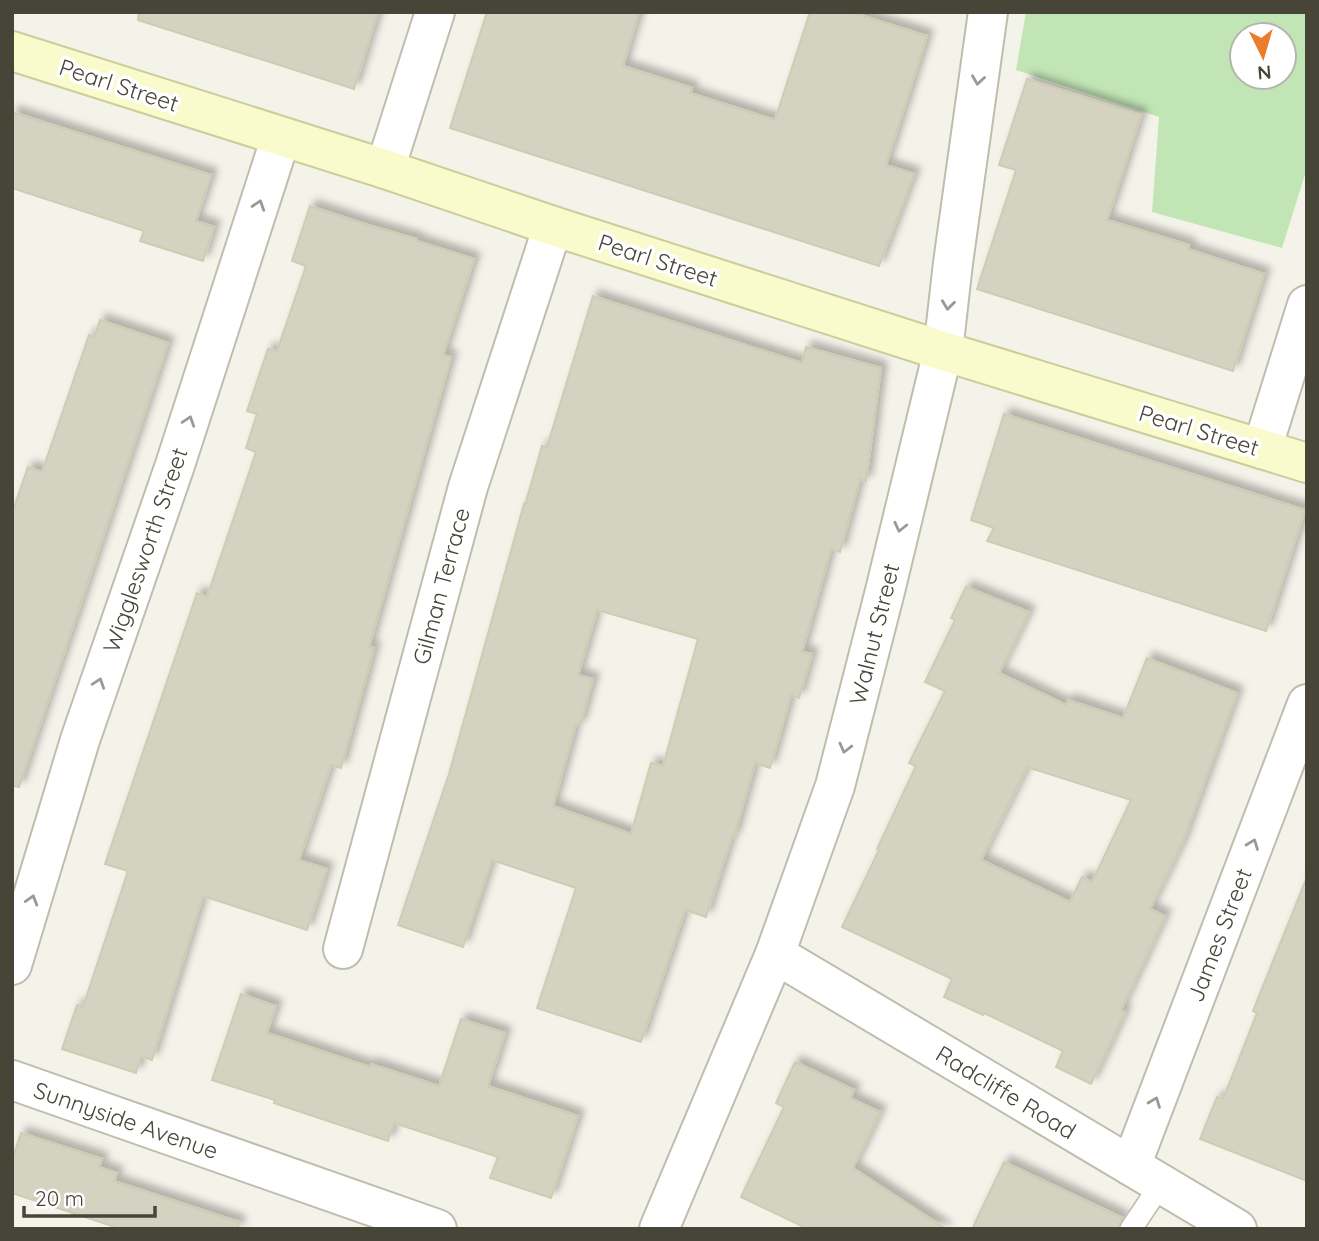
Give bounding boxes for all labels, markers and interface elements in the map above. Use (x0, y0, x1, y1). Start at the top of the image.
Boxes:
north arrow (1228, 21, 1298, 91)
street label: Pearl Street (56, 52, 183, 118)
text: N (1256, 60, 1272, 85)
one-way arrow (970, 74, 985, 86)
one-way arrow (251, 199, 266, 211)
street label: Pearl Street (595, 227, 722, 293)
one-way arrow (941, 299, 956, 311)
street label: Pearl Street (1136, 398, 1263, 462)
one-way arrow (181, 415, 195, 428)
street label: Wigglesworth Street (96, 444, 194, 656)
street label: Gilman Terrace (406, 504, 476, 668)
one-way arrow (894, 521, 909, 533)
street label: Walnut Street (842, 560, 906, 708)
one-way arrow (91, 677, 105, 689)
one-way arrow (839, 742, 853, 754)
one-way arrow (1245, 838, 1259, 850)
street label: James Street (1180, 864, 1258, 1006)
one-way arrow (23, 894, 38, 906)
street label: Radcliffe Road (931, 1039, 1081, 1145)
street label: Sunnyside Avenue (30, 1075, 222, 1165)
one-way arrow (1147, 1097, 1161, 1109)
scale bar (24, 1174, 156, 1218)
text: 20 m (35, 1185, 84, 1211)

